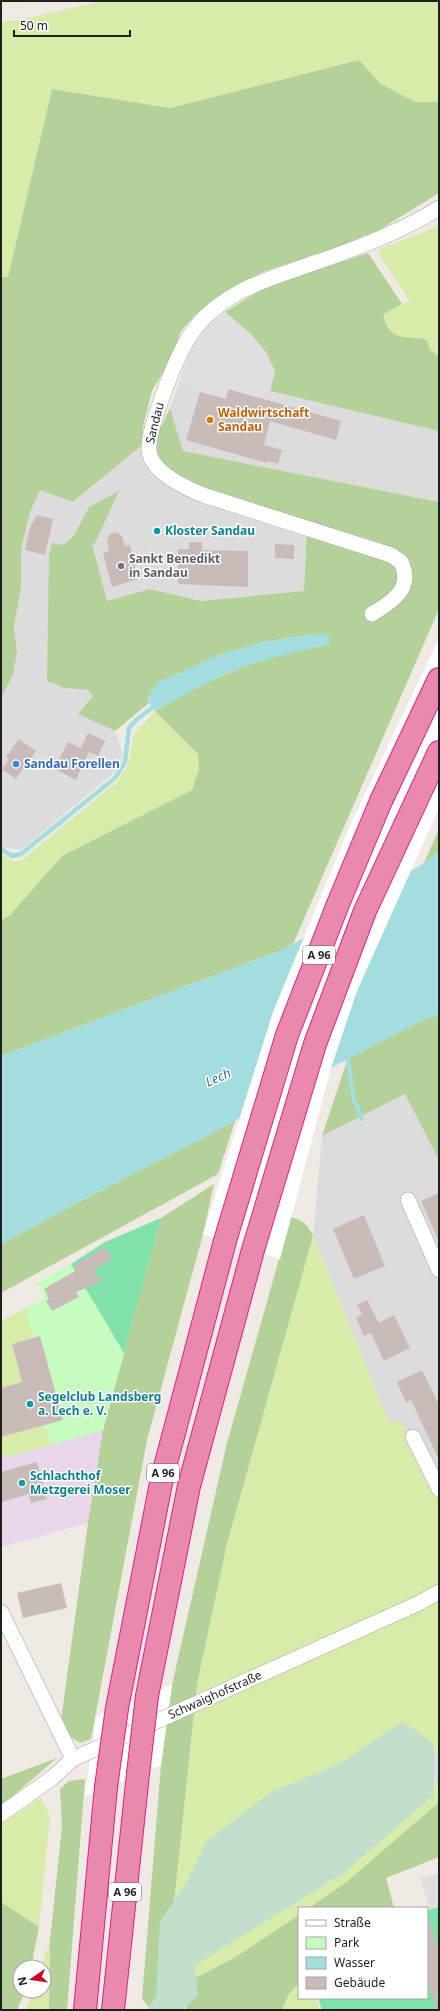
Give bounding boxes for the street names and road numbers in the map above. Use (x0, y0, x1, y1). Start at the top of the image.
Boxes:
street label: Sandau (141, 400, 168, 445)
road number: A 96 (303, 946, 335, 964)
road number: A 96 (147, 1464, 179, 1482)
street label: Schwaighofstraße (165, 1666, 265, 1723)
road number: A 96 (109, 1883, 141, 1901)

